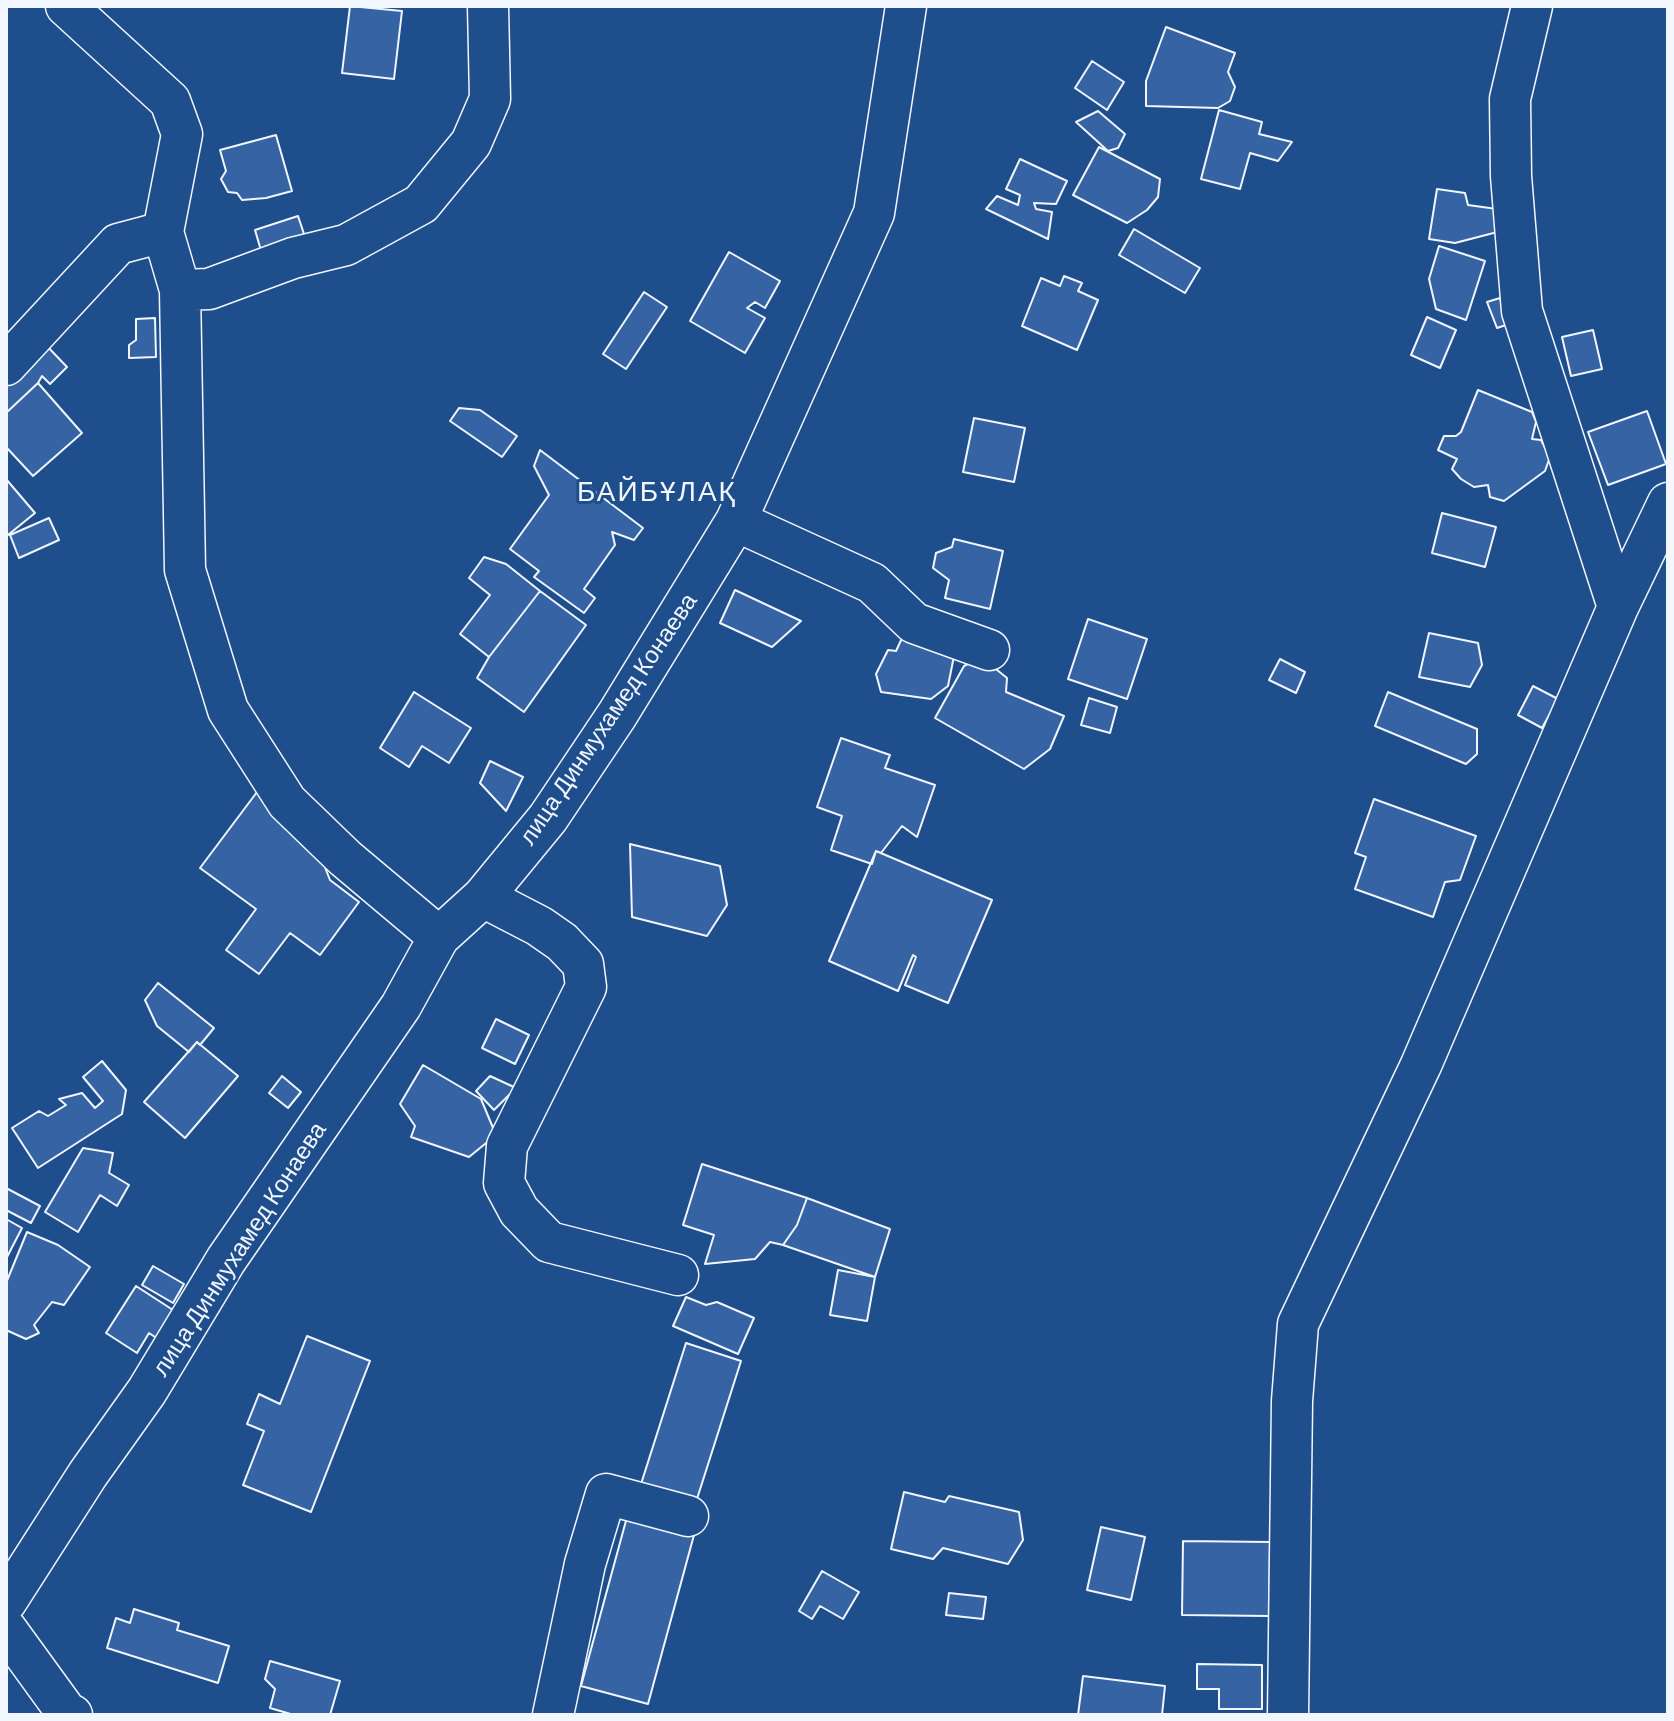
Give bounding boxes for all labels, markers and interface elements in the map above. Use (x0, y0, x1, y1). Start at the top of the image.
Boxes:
district label: БАЙБҰЛАҚ (577, 475, 737, 509)
street label: лица Динмухамед Конаева (513, 588, 703, 850)
street label: лица Динмухамед Конаева (146, 1116, 332, 1382)

